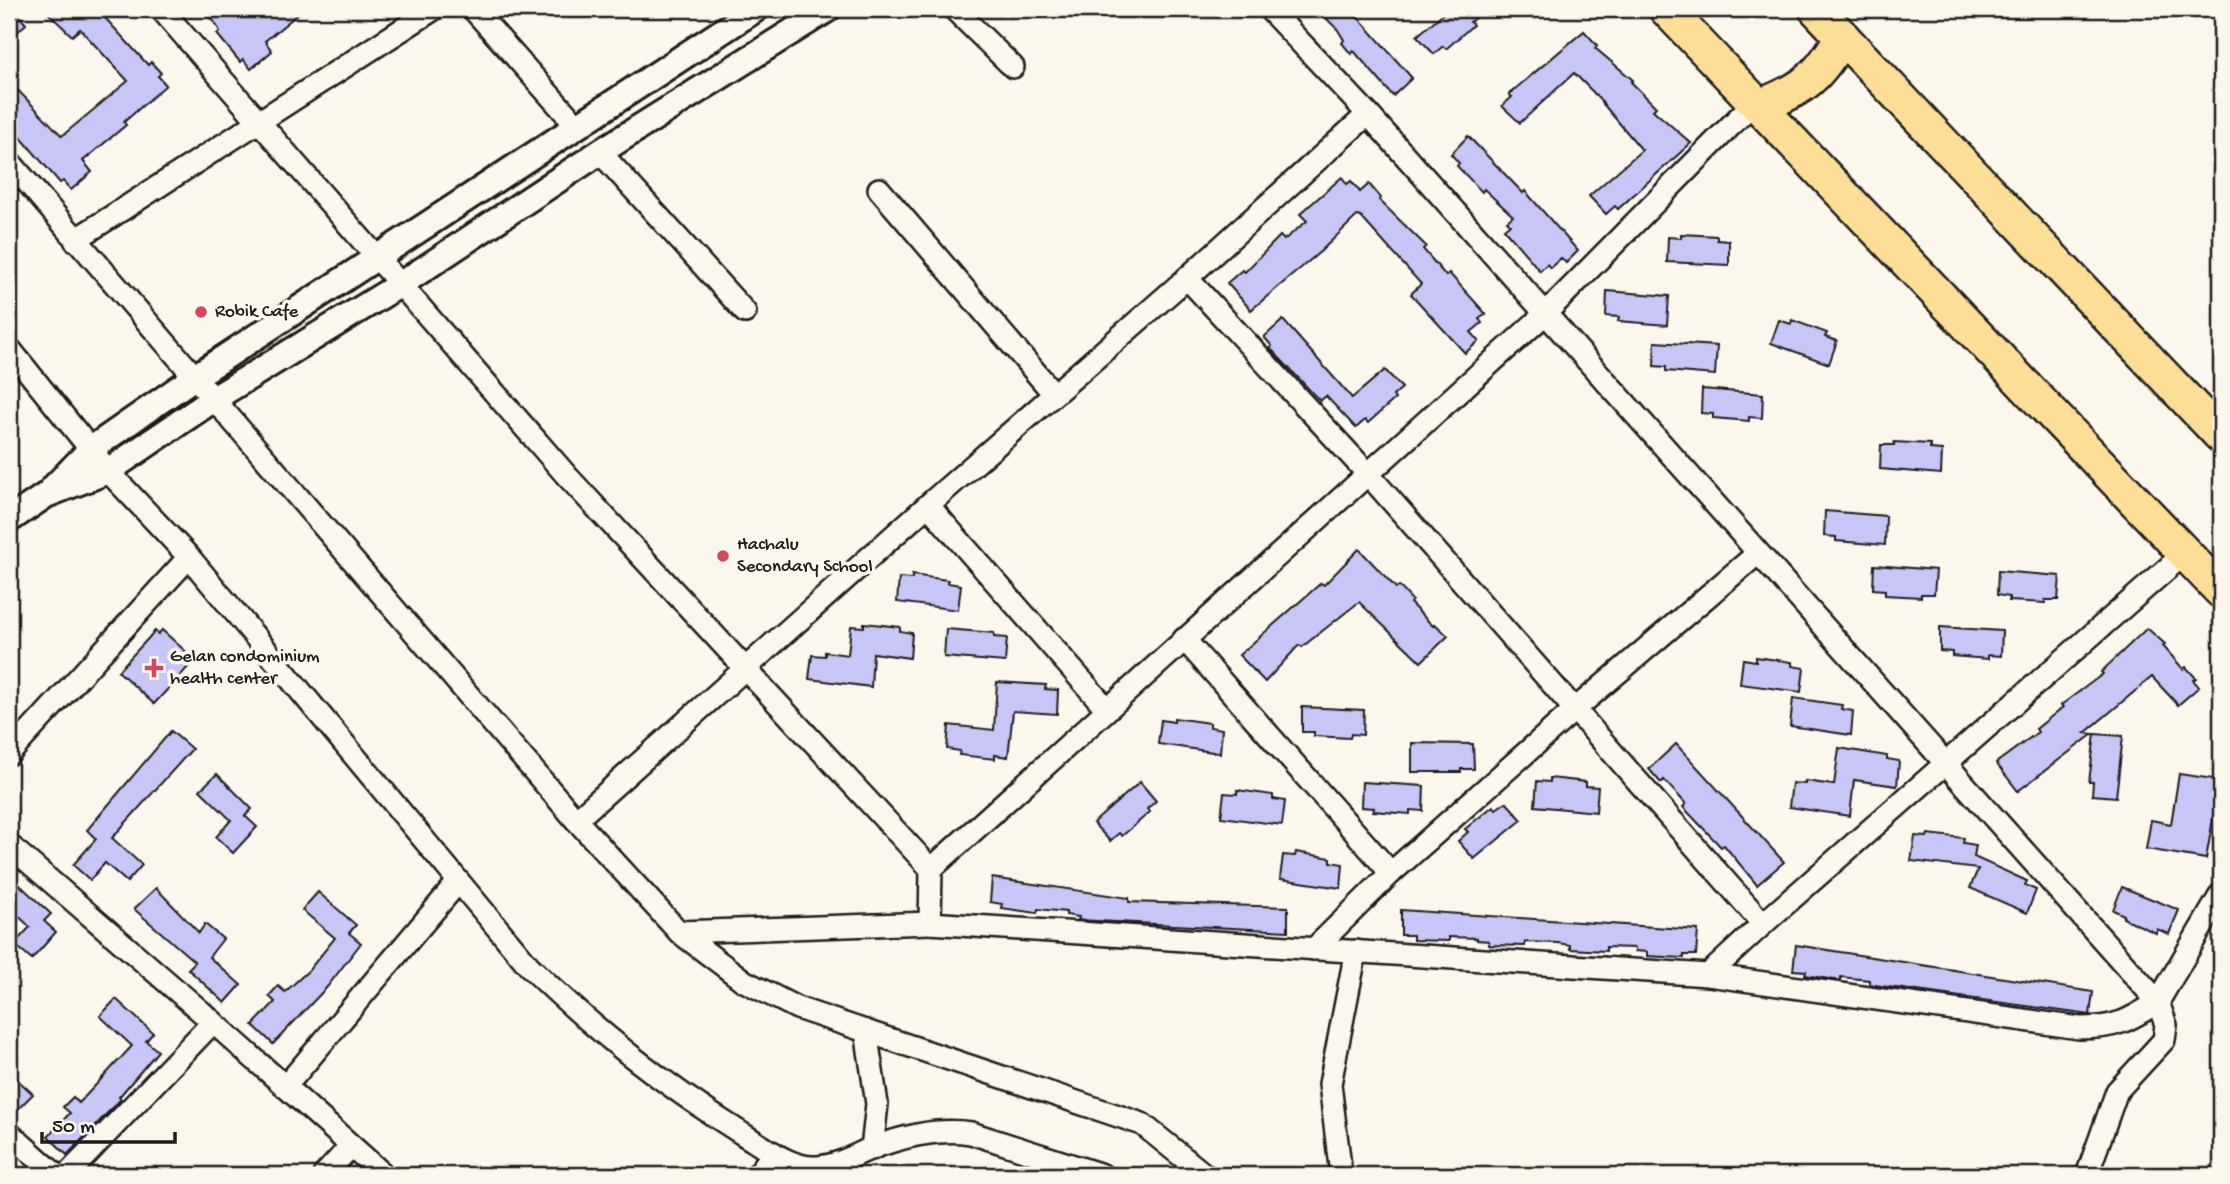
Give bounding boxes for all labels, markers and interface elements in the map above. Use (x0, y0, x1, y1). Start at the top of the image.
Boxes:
place label: Robik Cafe (215, 301, 299, 324)
marker: Robik Cafe (193, 304, 209, 320)
place label: Hachalu Secondary School (737, 534, 873, 579)
marker: Hachalu Secondary School (715, 548, 731, 564)
place label: Gelan condominium health center (170, 646, 320, 691)
marker: Gelan condominium health center (144, 658, 164, 678)
scale bar (42, 1100, 175, 1144)
text: 50 m (52, 1116, 95, 1141)

